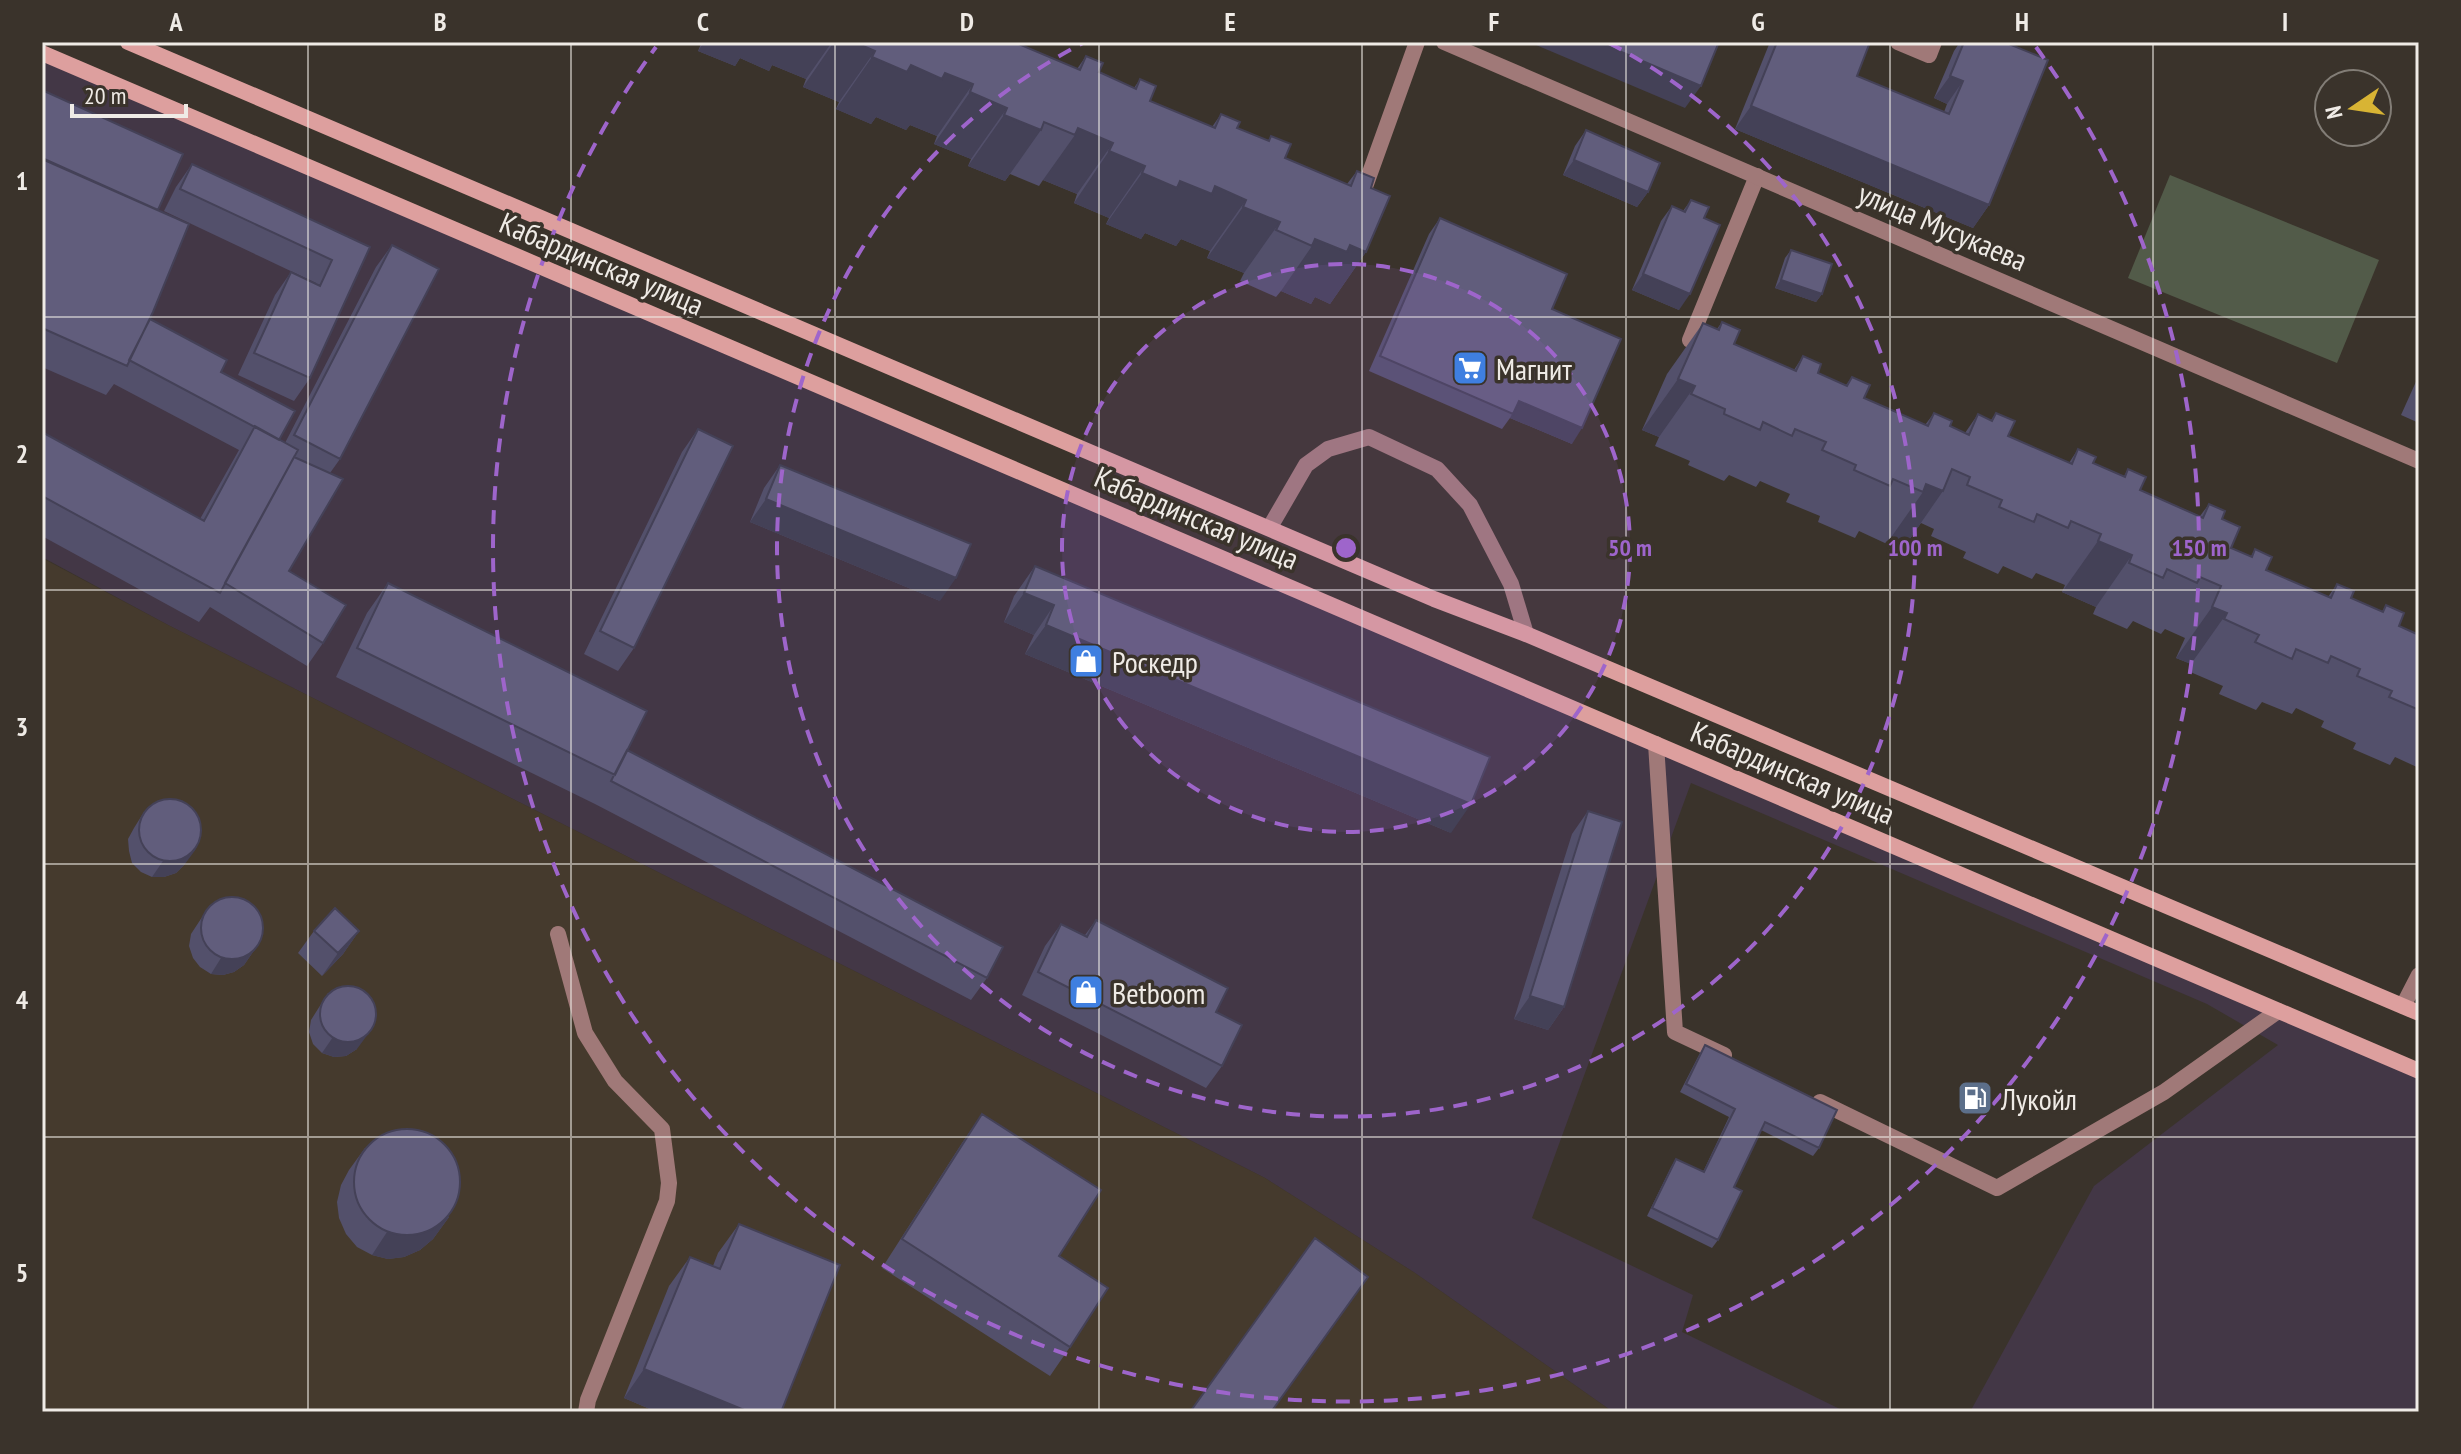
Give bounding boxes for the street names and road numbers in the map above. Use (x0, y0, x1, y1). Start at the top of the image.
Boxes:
street label: улица Мусукаева (1853, 173, 2033, 279)
street label: Кабардинская улица (494, 202, 710, 324)
street label: Кабардинская улица (1089, 456, 1305, 578)
street label: Кабардинская улица (1685, 711, 1901, 833)

